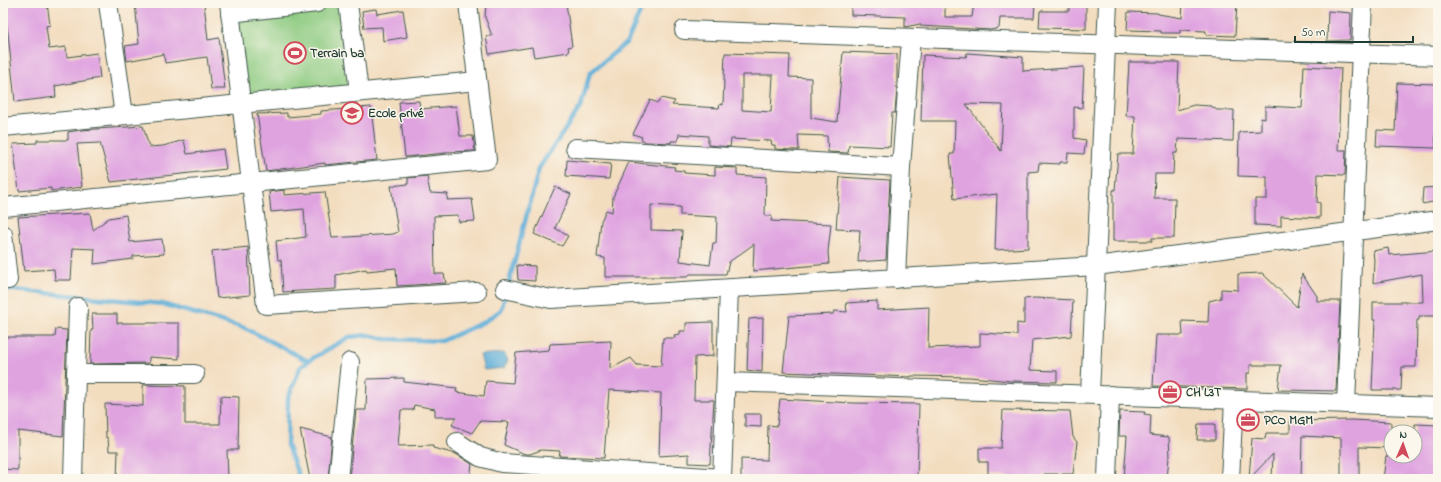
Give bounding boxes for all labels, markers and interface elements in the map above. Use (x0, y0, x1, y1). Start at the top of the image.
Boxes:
scale bar (1295, 18, 1413, 44)
text: 50 m (1301, 24, 1325, 42)
sports icon: Terrain ba (282, 40, 308, 66)
place label: Terrain ba (310, 44, 364, 63)
school or university icon: Ecole privé (339, 100, 365, 126)
place label: Ecole privé (368, 104, 425, 123)
office icon: CH L3T (1157, 379, 1183, 405)
place label: CH L3T (1186, 383, 1222, 402)
office icon: PCO MGM (1235, 407, 1261, 433)
place label: PCO MGM (1264, 411, 1313, 430)
north arrow (1383, 424, 1423, 464)
text: N (1399, 427, 1407, 443)

